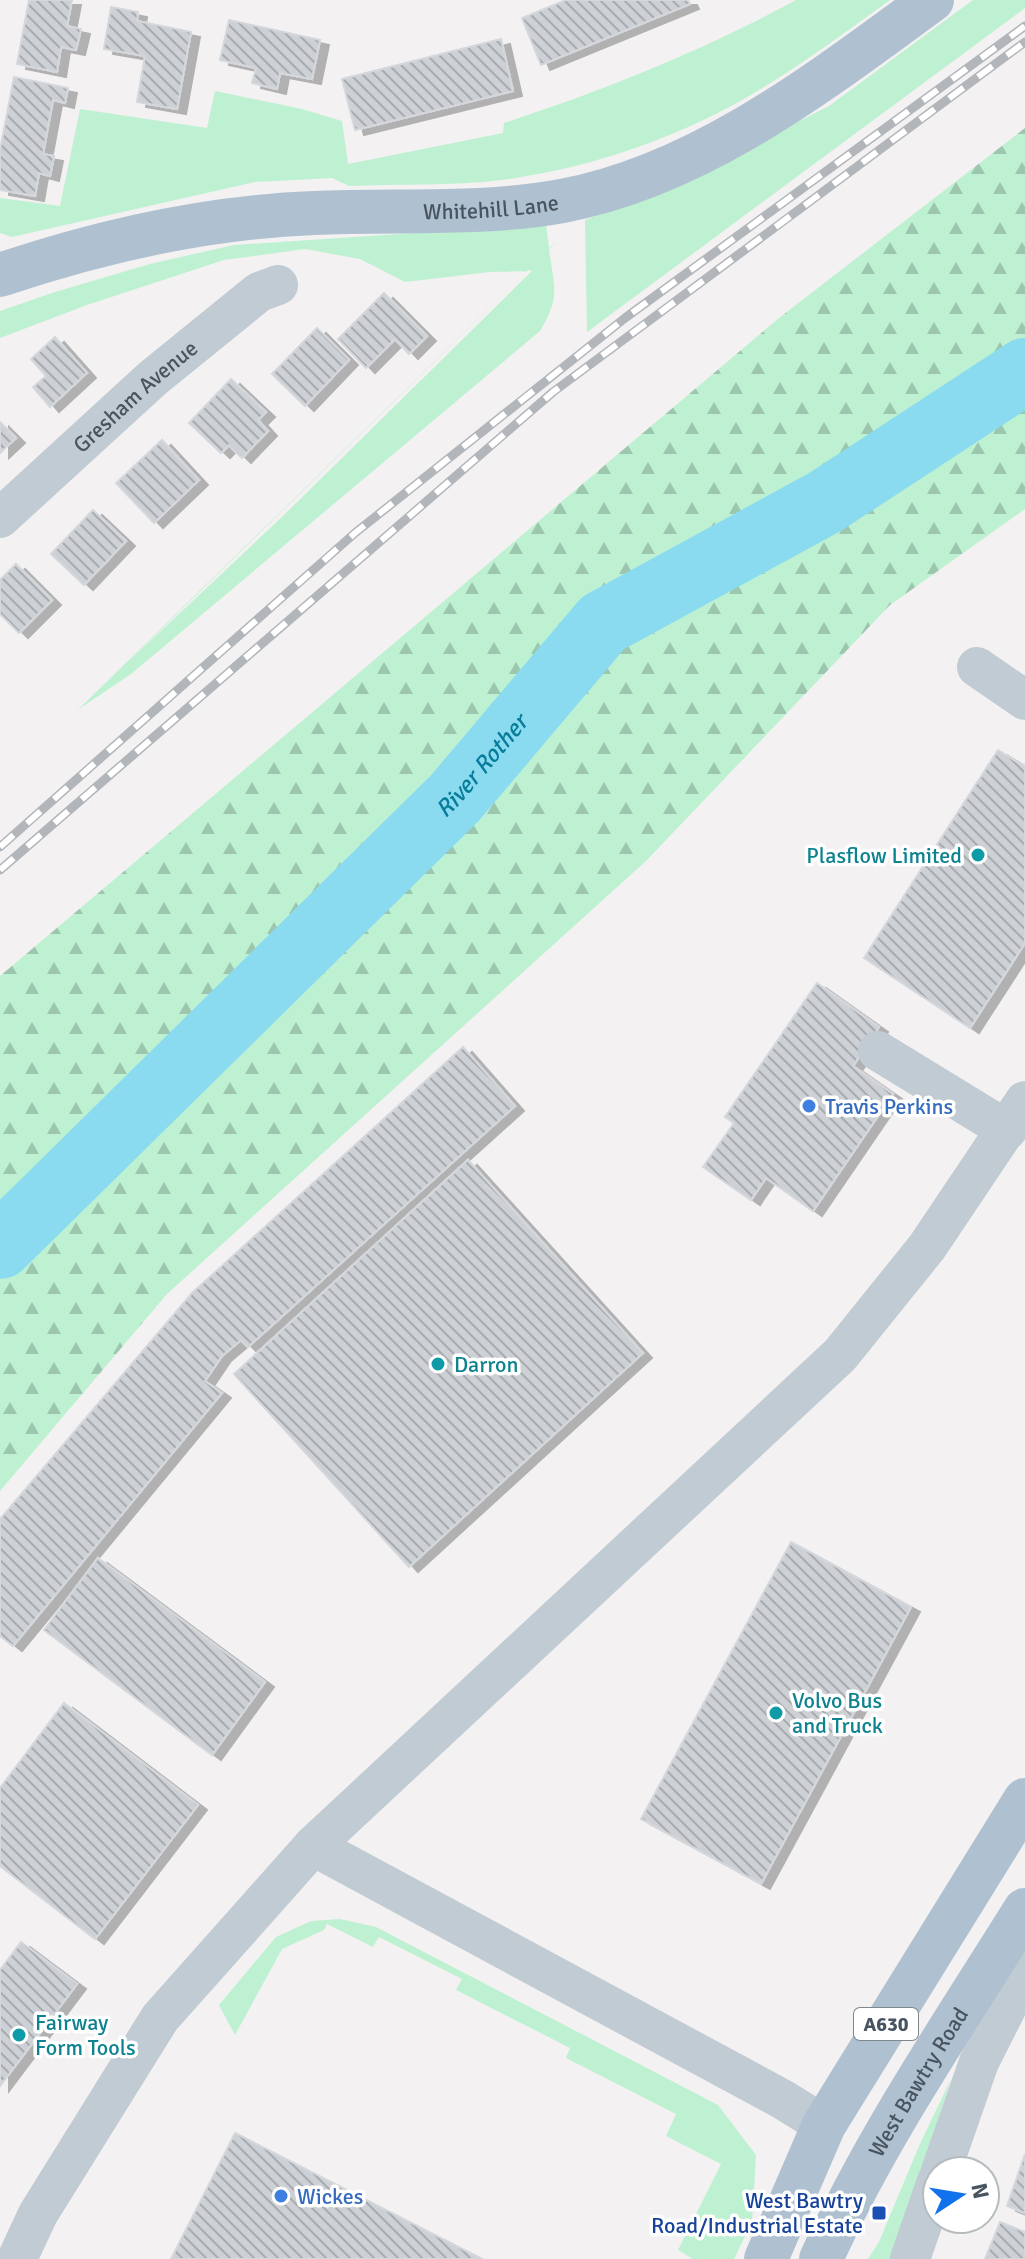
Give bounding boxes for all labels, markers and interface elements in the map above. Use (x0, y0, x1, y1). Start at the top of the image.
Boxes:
street label: Whitehill Lane (423, 188, 561, 225)
street label: Gresham Avenue (67, 334, 203, 458)
water label: River Rother (429, 706, 536, 824)
place label: Plasflow Limited (806, 842, 962, 869)
marker: Plasflow Limited (969, 846, 987, 864)
place label: Travis Perkins (825, 1093, 953, 1120)
marker: Travis Perkins (800, 1097, 818, 1115)
place label: Darron (454, 1351, 518, 1378)
marker: Darron (429, 1355, 447, 1373)
place label: Volvo Bus and Truck (792, 1687, 883, 1739)
marker: Volvo Bus and Truck (767, 1704, 785, 1722)
street label: West Bawtry Road (862, 2002, 974, 2161)
road number: A630 (854, 2008, 918, 2040)
place label: Fairway Form Tools (35, 2009, 136, 2061)
marker: Fairway Form Tools (10, 2026, 28, 2044)
north arrow (921, 2155, 1001, 2235)
text: N (965, 2181, 995, 2201)
place label: Wickes (297, 2183, 363, 2210)
marker: Wickes (272, 2187, 290, 2205)
place label: West Bawtry Road/Industrial Estate (651, 2187, 864, 2239)
marker: West Bawtry Road/Industrial Estate (870, 2204, 888, 2222)

